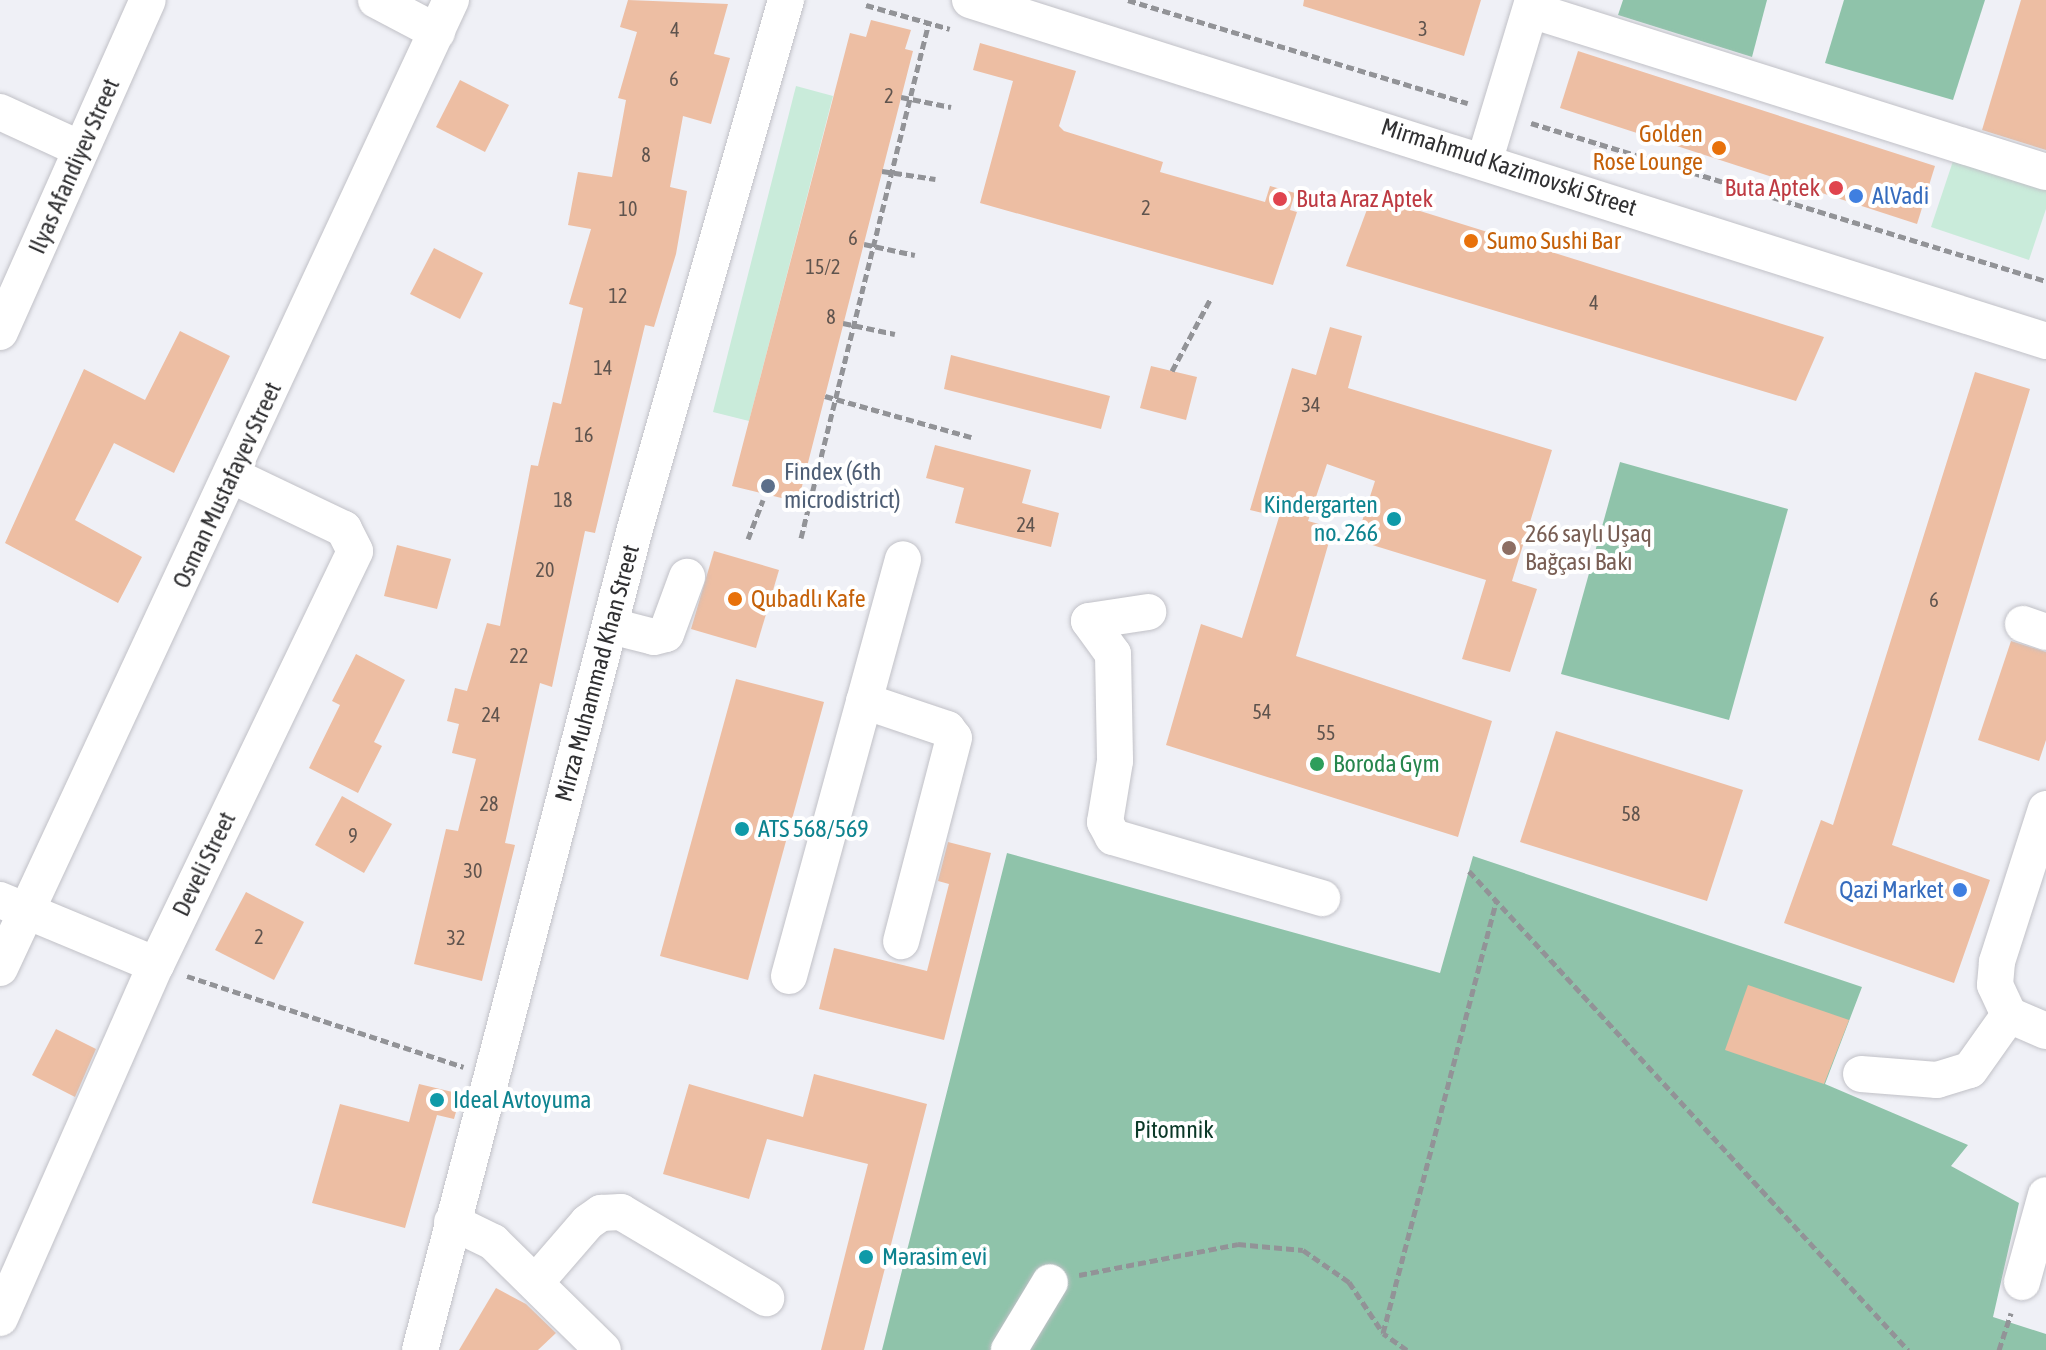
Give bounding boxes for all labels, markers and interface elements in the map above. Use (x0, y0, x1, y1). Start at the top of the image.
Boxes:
house number: 3 (1418, 16, 1428, 40)
house number: 4 (670, 17, 680, 41)
house number: 6 (669, 66, 679, 90)
street label: Ilyas Afandiyev Street (22, 74, 126, 258)
house number: 2 (884, 83, 894, 107)
street label: Mirmahmud Kazimovski Street (1378, 112, 1640, 222)
place label: Golden Rose Lounge (1593, 120, 1703, 176)
marker: Golden Rose Lounge (1710, 139, 1728, 157)
house number: 8 (641, 142, 651, 166)
place label: Buta Aptek (1724, 174, 1820, 202)
marker: Buta Aptek (1827, 179, 1845, 197)
place label: AlVadi (1872, 182, 1929, 210)
place label: Buta Araz Aptek (1296, 185, 1433, 213)
marker: AlVadi (1847, 187, 1865, 205)
marker: Buta Araz Aptek (1271, 190, 1289, 208)
house number: 2 (1141, 195, 1151, 219)
house number: 10 (619, 196, 637, 220)
house number: 6 (848, 225, 858, 249)
place label: Sumo Sushi Bar (1487, 227, 1621, 255)
marker: Sumo Sushi Bar (1462, 232, 1480, 250)
house number: 15/2 (806, 254, 840, 278)
house number: 12 (609, 283, 627, 307)
house number: 4 (1589, 290, 1599, 314)
house number: 8 (826, 304, 836, 328)
house number: 14 (594, 355, 612, 379)
street label: Osman Mustafayev Street (167, 377, 287, 593)
house number: 34 (1302, 392, 1320, 416)
house number: 16 (575, 422, 593, 446)
place label: Findex (6th microdistrict) (784, 458, 900, 514)
marker: Findex (6th microdistrict) (759, 477, 777, 495)
house number: 18 (554, 487, 572, 511)
place label: Kindergarten no. 266 (1263, 491, 1378, 547)
marker: Kindergarten no. 266 (1385, 510, 1403, 528)
house number: 24 (1017, 512, 1035, 536)
place label: 266 saylı Uşaq Bağçası Bakı (1525, 520, 1652, 576)
marker: 266 saylı Uşaq Bağçası Bakı (1500, 539, 1518, 557)
street label: Mirza Muhammad Khan Street (549, 541, 645, 805)
house number: 20 (536, 557, 554, 581)
place label: Qubadlı Kafe (751, 585, 866, 613)
house number: 6 (1929, 587, 1939, 611)
marker: Qubadlı Kafe (726, 590, 744, 608)
house number: 22 (510, 643, 528, 667)
house number: 54 (1253, 699, 1271, 723)
house number: 24 (482, 702, 500, 726)
house number: 55 (1317, 720, 1335, 744)
place label: Boroda Gym (1333, 750, 1440, 778)
marker: Boroda Gym (1308, 755, 1326, 773)
house number: 28 (480, 791, 498, 815)
house number: 58 (1622, 801, 1640, 825)
street label: Develi Street (166, 807, 242, 921)
place label: ATS 568/569 (758, 815, 868, 843)
marker: ATS 568/569 (733, 820, 751, 838)
house number: 9 (348, 823, 358, 847)
house number: 30 (464, 858, 482, 882)
place label: Qazi Market (1839, 876, 1944, 904)
marker: Qazi Market (1951, 881, 1969, 899)
house number: 2 (254, 924, 264, 948)
house number: 32 (447, 925, 465, 949)
place label: Ideal Avtoyuma (453, 1086, 591, 1114)
marker: Ideal Avtoyuma (428, 1091, 446, 1109)
park label: Pitomnik (1134, 1116, 1214, 1144)
place label: Mərasim evi (882, 1243, 987, 1271)
marker: Mərasim evi (857, 1248, 875, 1266)

